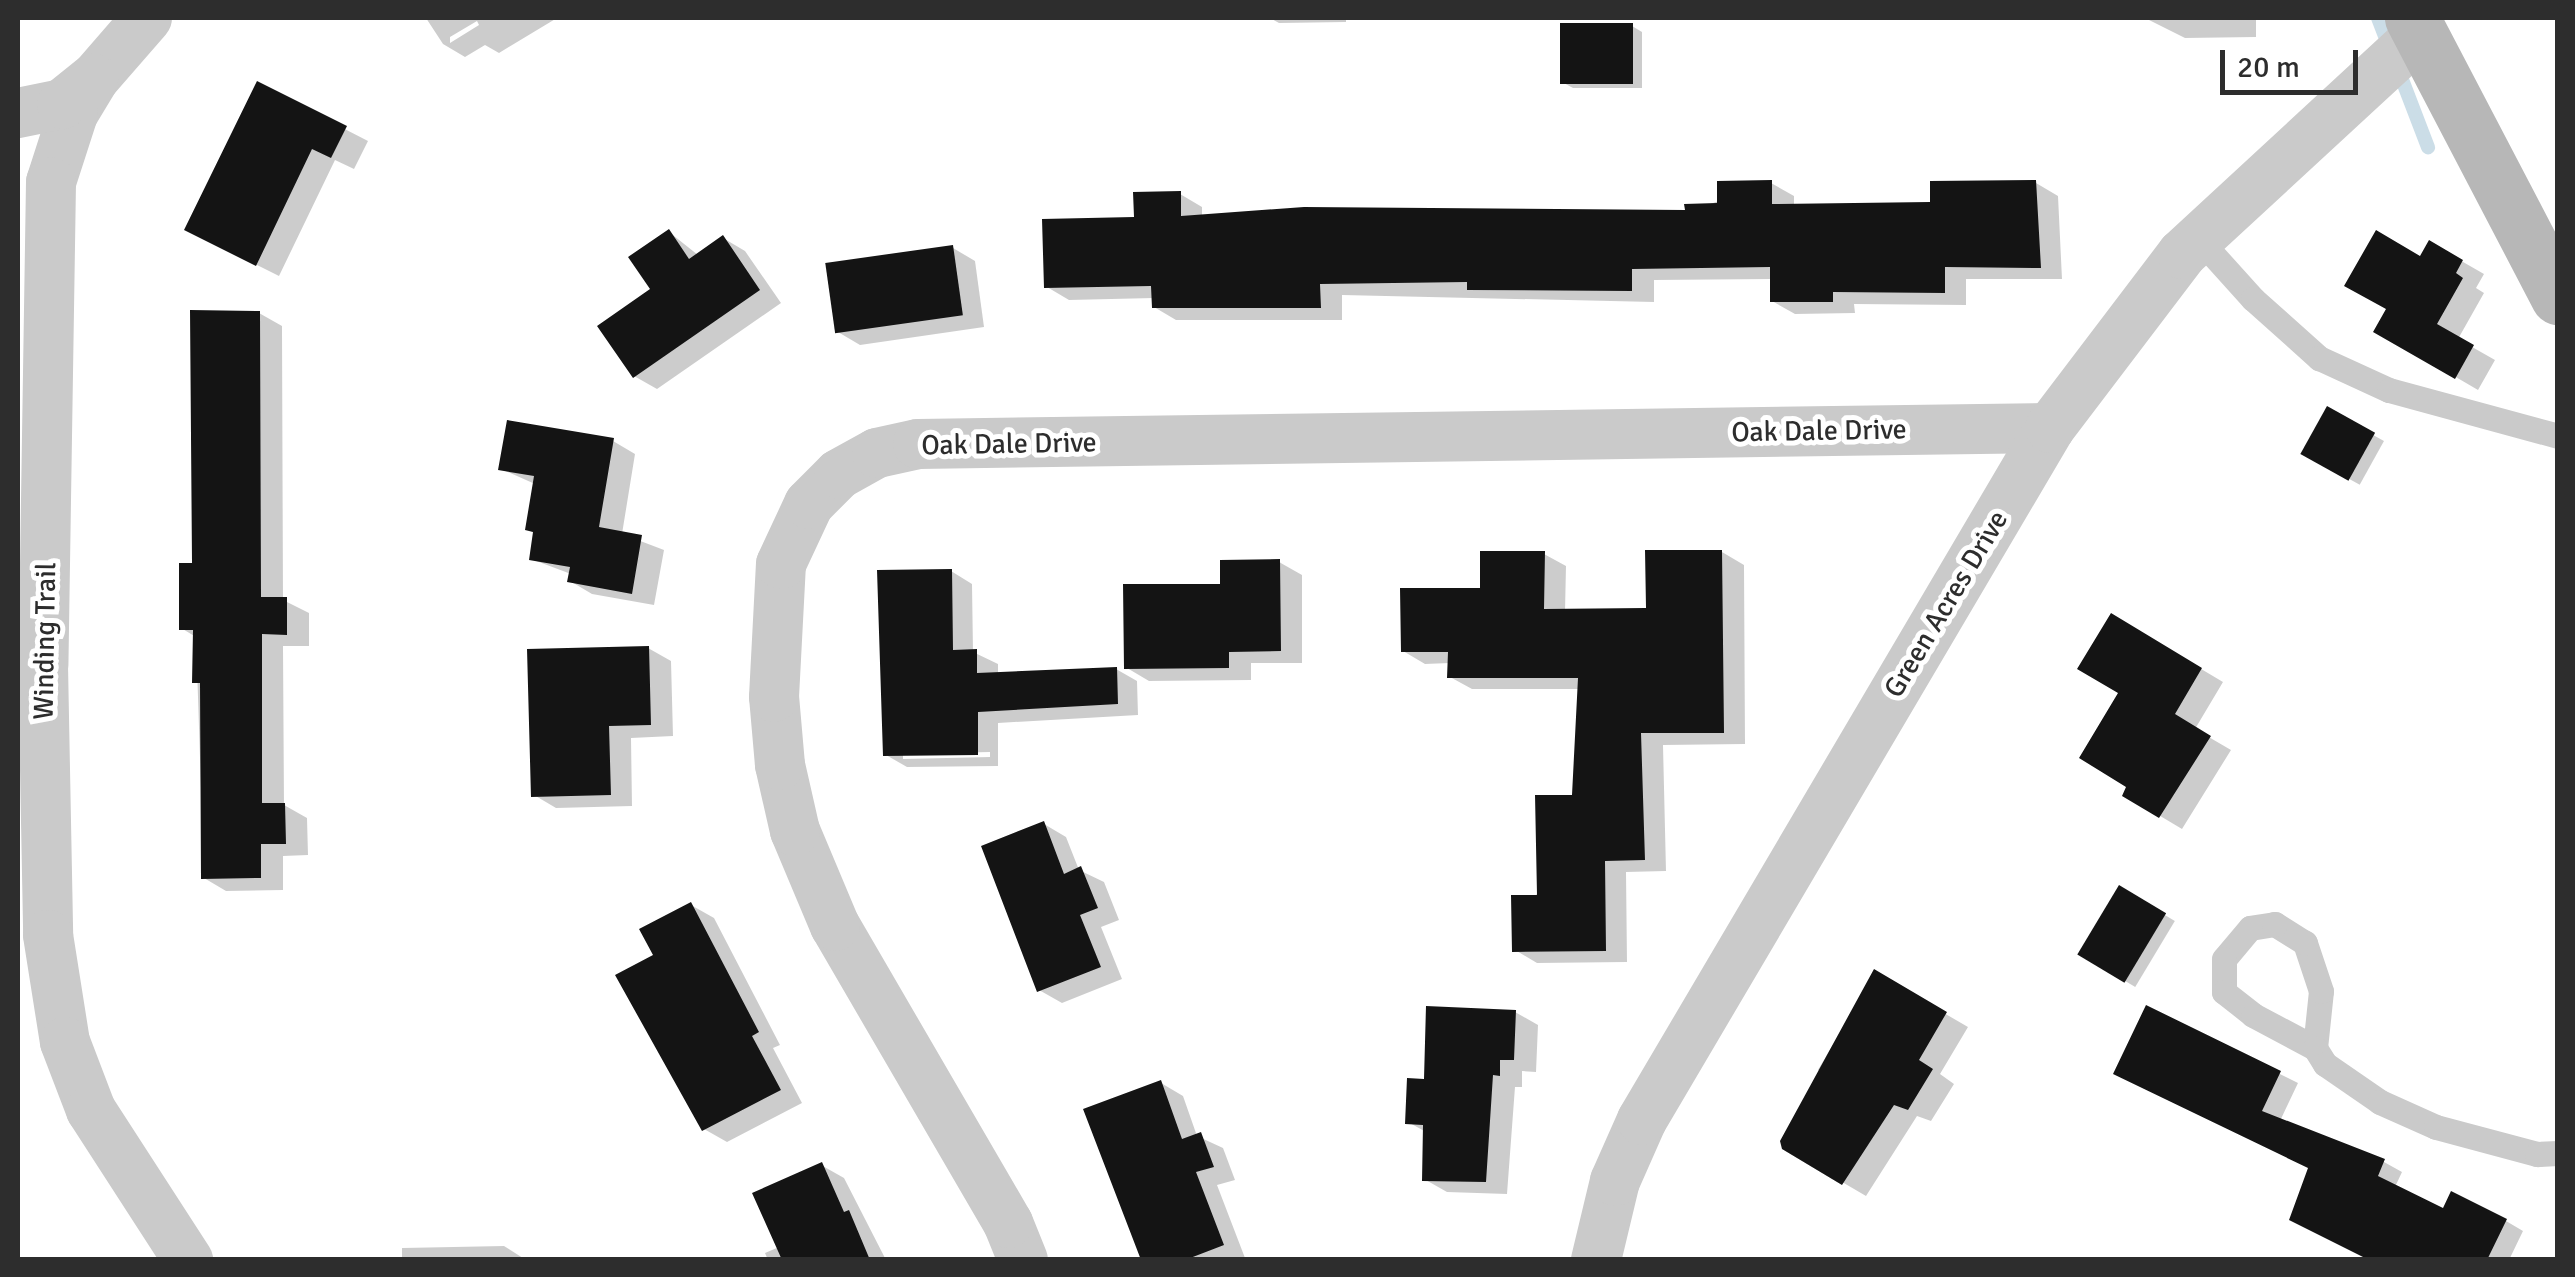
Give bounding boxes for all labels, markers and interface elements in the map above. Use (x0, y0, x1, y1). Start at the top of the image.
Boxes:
scale bar (2225, 30, 2362, 92)
text: 20 m (2237, 49, 2300, 86)
street label: Oak Dale Drive (1731, 413, 1907, 449)
street label: Oak Dale Drive (921, 426, 1097, 462)
street label: Green Acres Drive (1877, 504, 2015, 704)
street label: Winding Trail (27, 562, 63, 720)

